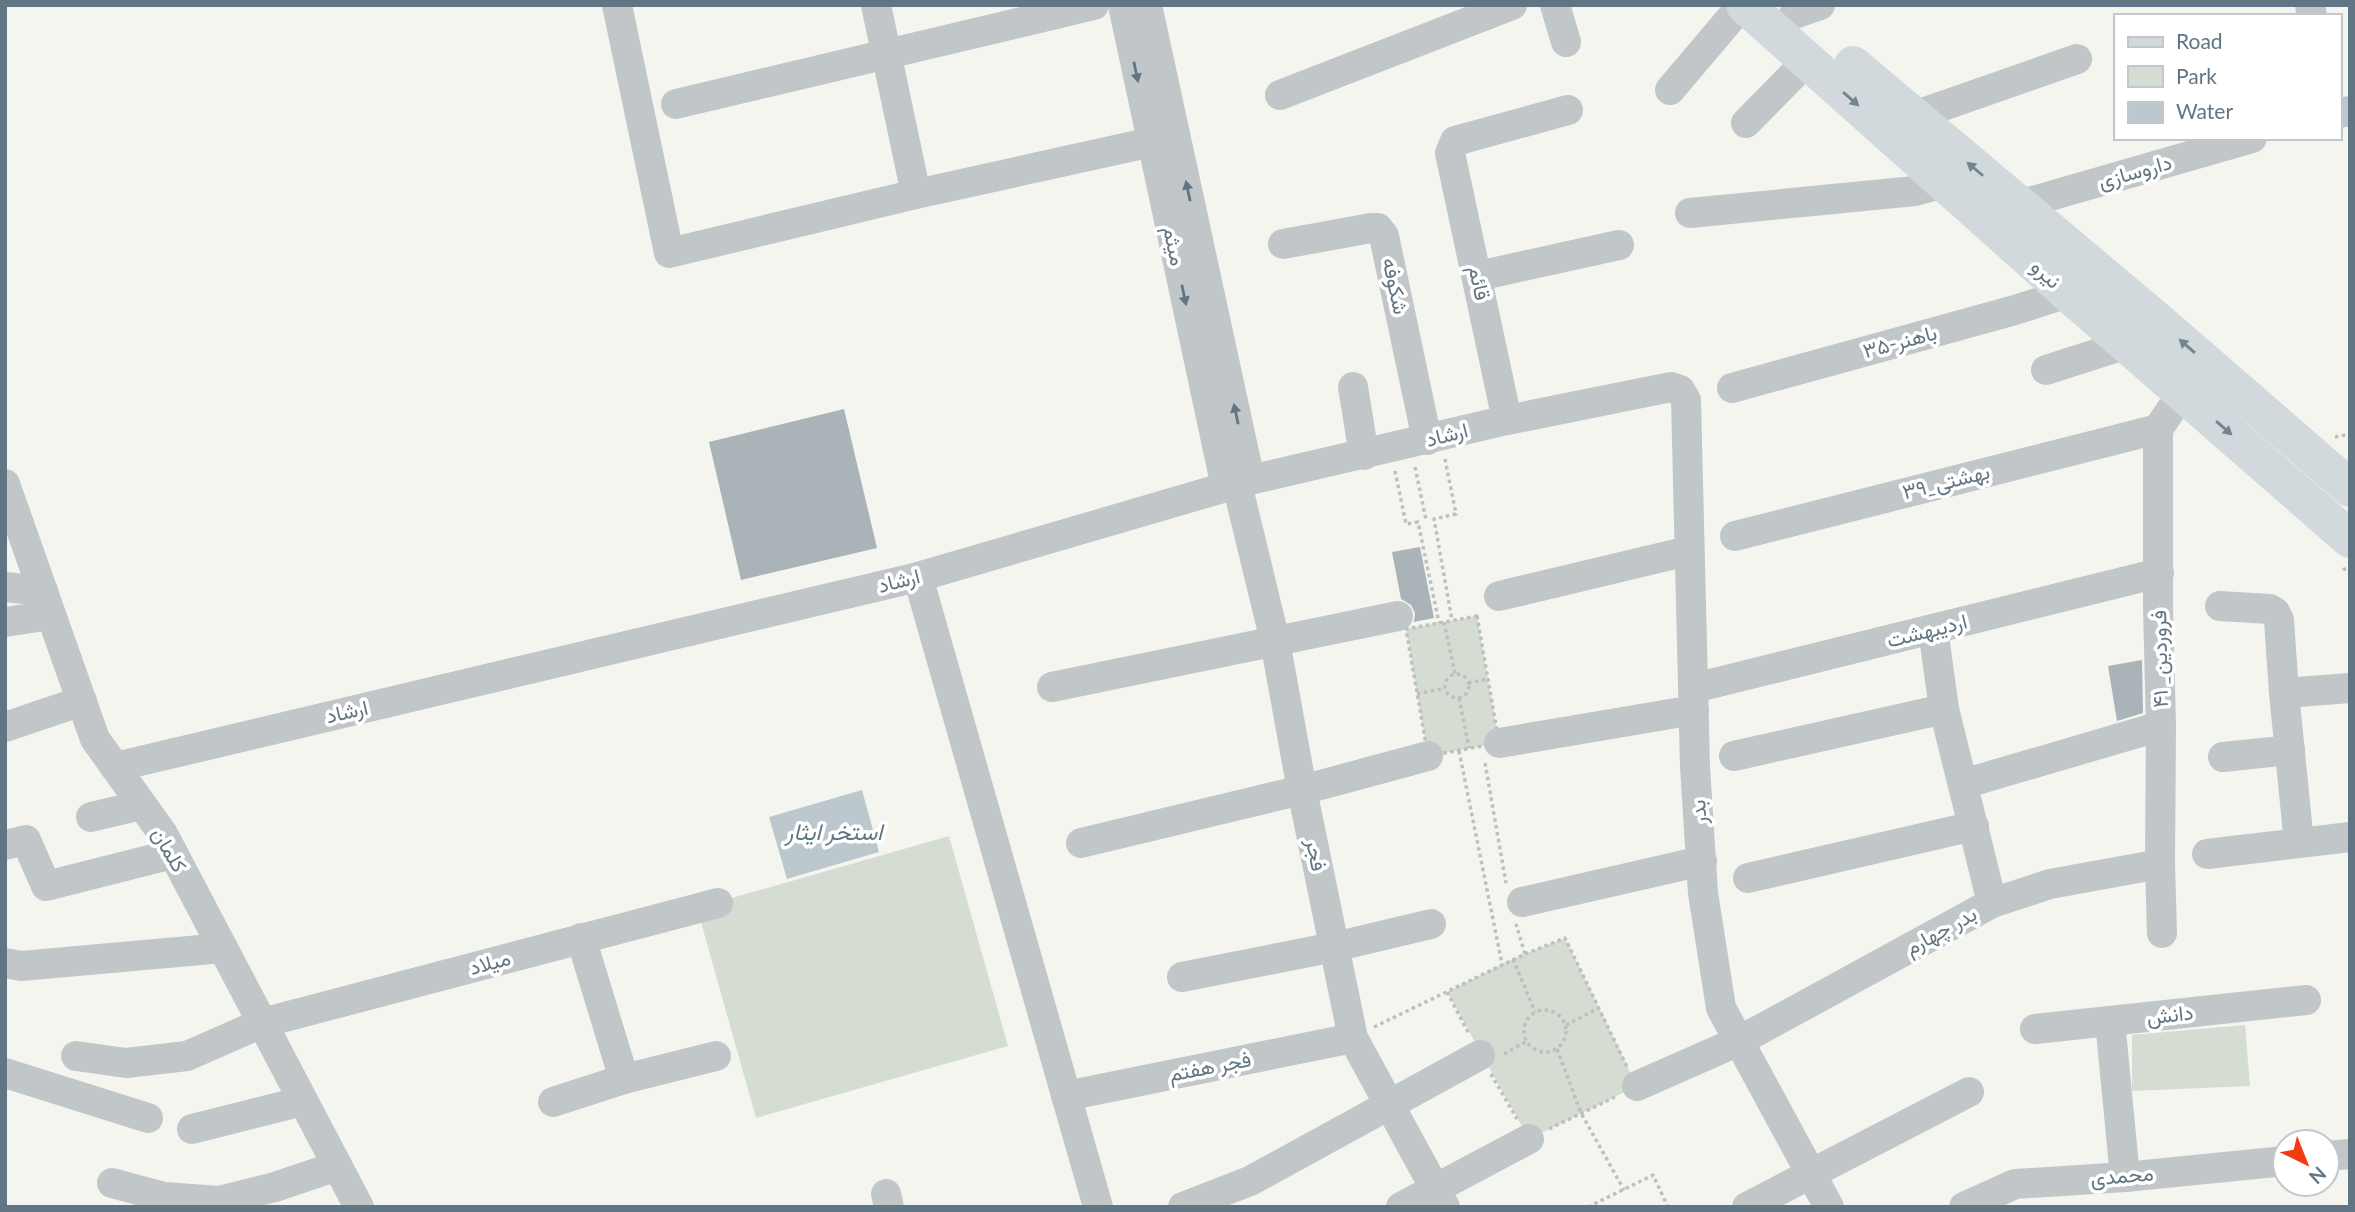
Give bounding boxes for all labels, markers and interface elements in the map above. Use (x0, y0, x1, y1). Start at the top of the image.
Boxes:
legend (2114, 14, 2341, 140)
text: Road (2176, 28, 2223, 53)
one-way arrow (1131, 61, 1142, 83)
text: Park (2176, 63, 2217, 88)
one-way arrow (1843, 91, 1860, 106)
text: Water (2176, 98, 2233, 123)
street label: داروسازی (2095, 148, 2175, 195)
one-way arrow (1967, 162, 1984, 177)
one-way arrow (1182, 180, 1193, 202)
street label: میثم (1156, 224, 1192, 268)
street label: نیرو (2026, 253, 2067, 294)
street label: شکوفه (1376, 255, 1415, 317)
street label: قائم (1462, 263, 1496, 303)
one-way arrow (1179, 284, 1190, 306)
street label: ۳۵-باهنر (1860, 319, 1940, 364)
one-way arrow (2179, 339, 2196, 355)
one-way arrow (1230, 403, 1241, 425)
street label: ارشاد (1423, 416, 1471, 453)
one-way arrow (2215, 420, 2232, 435)
street label: ۳۹_بهشتی (1899, 458, 1992, 505)
street label: ارشاد (875, 562, 923, 599)
street label: اردیبهشت (1884, 607, 1970, 654)
street label: ۴۱ _فروردین (2145, 610, 2174, 708)
street label: ارشاد (323, 694, 371, 729)
street label: بدر (1684, 799, 1713, 826)
water label: استخر ایثار (784, 817, 885, 847)
street label: کلمان (147, 822, 193, 877)
street label: فجر (1300, 836, 1333, 873)
street label: بدر چهارم (1900, 900, 1982, 962)
street label: میلاد (466, 944, 513, 980)
street label: دانش (2145, 999, 2195, 1029)
street label: فجر هفتم (1166, 1045, 1254, 1089)
north arrow (2271, 1128, 2341, 1198)
street label: محمدی (2089, 1159, 2155, 1191)
text: N (2305, 1162, 2331, 1189)

